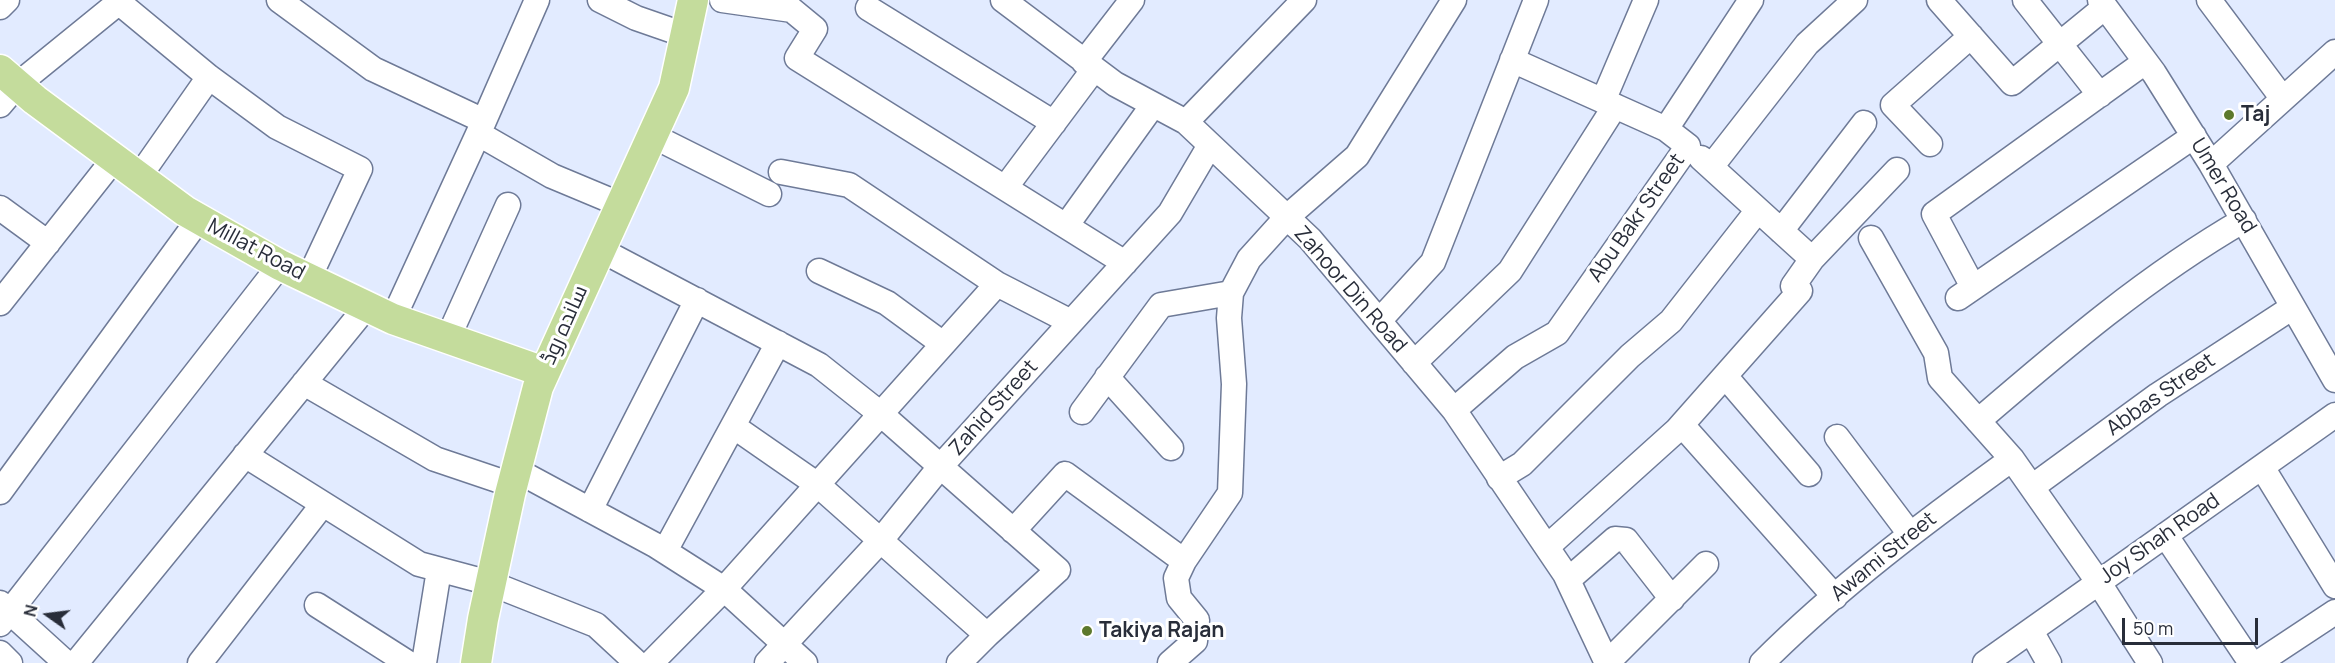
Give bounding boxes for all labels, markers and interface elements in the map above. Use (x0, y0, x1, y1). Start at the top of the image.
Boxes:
place label: Taj (2241, 102, 2270, 128)
marker: Taj (2222, 108, 2236, 122)
street label: Umer Road (2185, 134, 2261, 238)
street label: Abu Bakr Street (1583, 149, 1691, 287)
street label: Millat Road (203, 214, 309, 286)
street label: Zahoor Din Road (1288, 222, 1412, 358)
street label: ساندہ روڈ (536, 282, 594, 368)
street label: Abbas Street (2102, 348, 2220, 442)
street label: Zahid Street (944, 355, 1044, 461)
street label: Joy Shah Road (2095, 488, 2225, 590)
street label: Awami Street (1826, 507, 1942, 607)
north arrow (18, 585, 78, 645)
text: N (18, 602, 43, 619)
scale bar (2125, 606, 2262, 644)
text: 50 m (2133, 616, 2173, 640)
place label: Takiya Rajan (1099, 618, 1224, 644)
marker: Takiya Rajan (1080, 624, 1094, 638)

